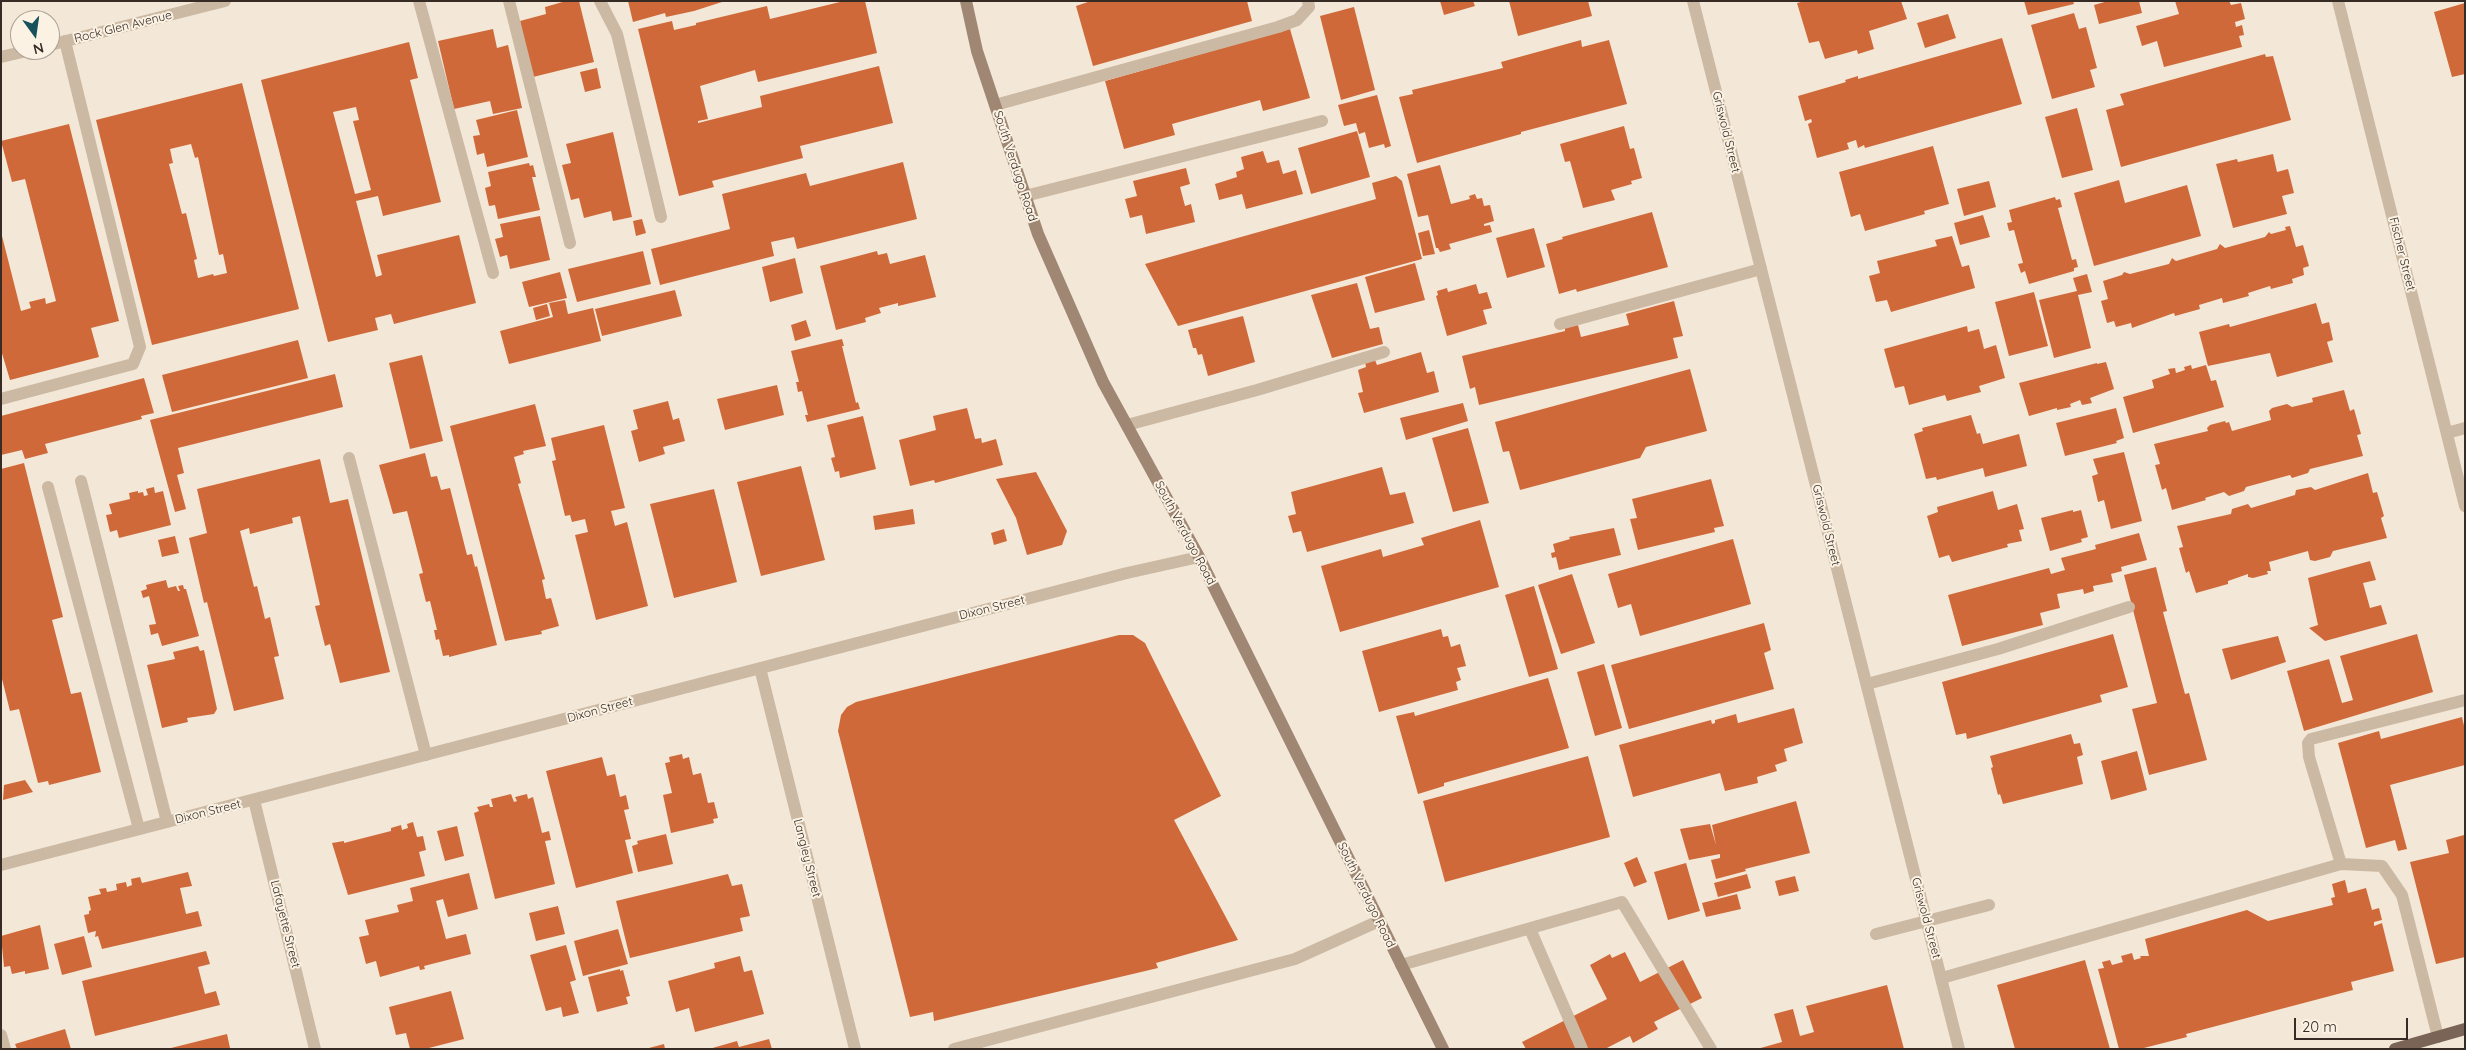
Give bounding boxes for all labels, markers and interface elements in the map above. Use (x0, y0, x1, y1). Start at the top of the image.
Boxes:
street label: Rock Glen Avenue (73, 8, 173, 46)
north arrow (10, 10, 60, 60)
text: N (31, 39, 46, 59)
street label: Griswold Street (1709, 90, 1743, 174)
street label: South Verdugo Road (990, 109, 1040, 223)
street label: Fischer Street (2386, 216, 2418, 292)
street label: South Verdugo Road (1152, 479, 1218, 587)
street label: Griswold Street (1809, 483, 1843, 567)
street label: Dixon Street (958, 593, 1026, 623)
street label: Dixon Street (566, 694, 634, 726)
street label: Dixon Street (174, 797, 242, 827)
street label: Langley Street (790, 817, 824, 899)
street label: South Verdugo Road (1334, 840, 1398, 950)
street label: Griswold Street (1908, 876, 1944, 960)
street label: Lafayette Street (267, 879, 303, 969)
scale bar (2296, 1008, 2410, 1040)
text: 20 m (2302, 1017, 2337, 1036)

